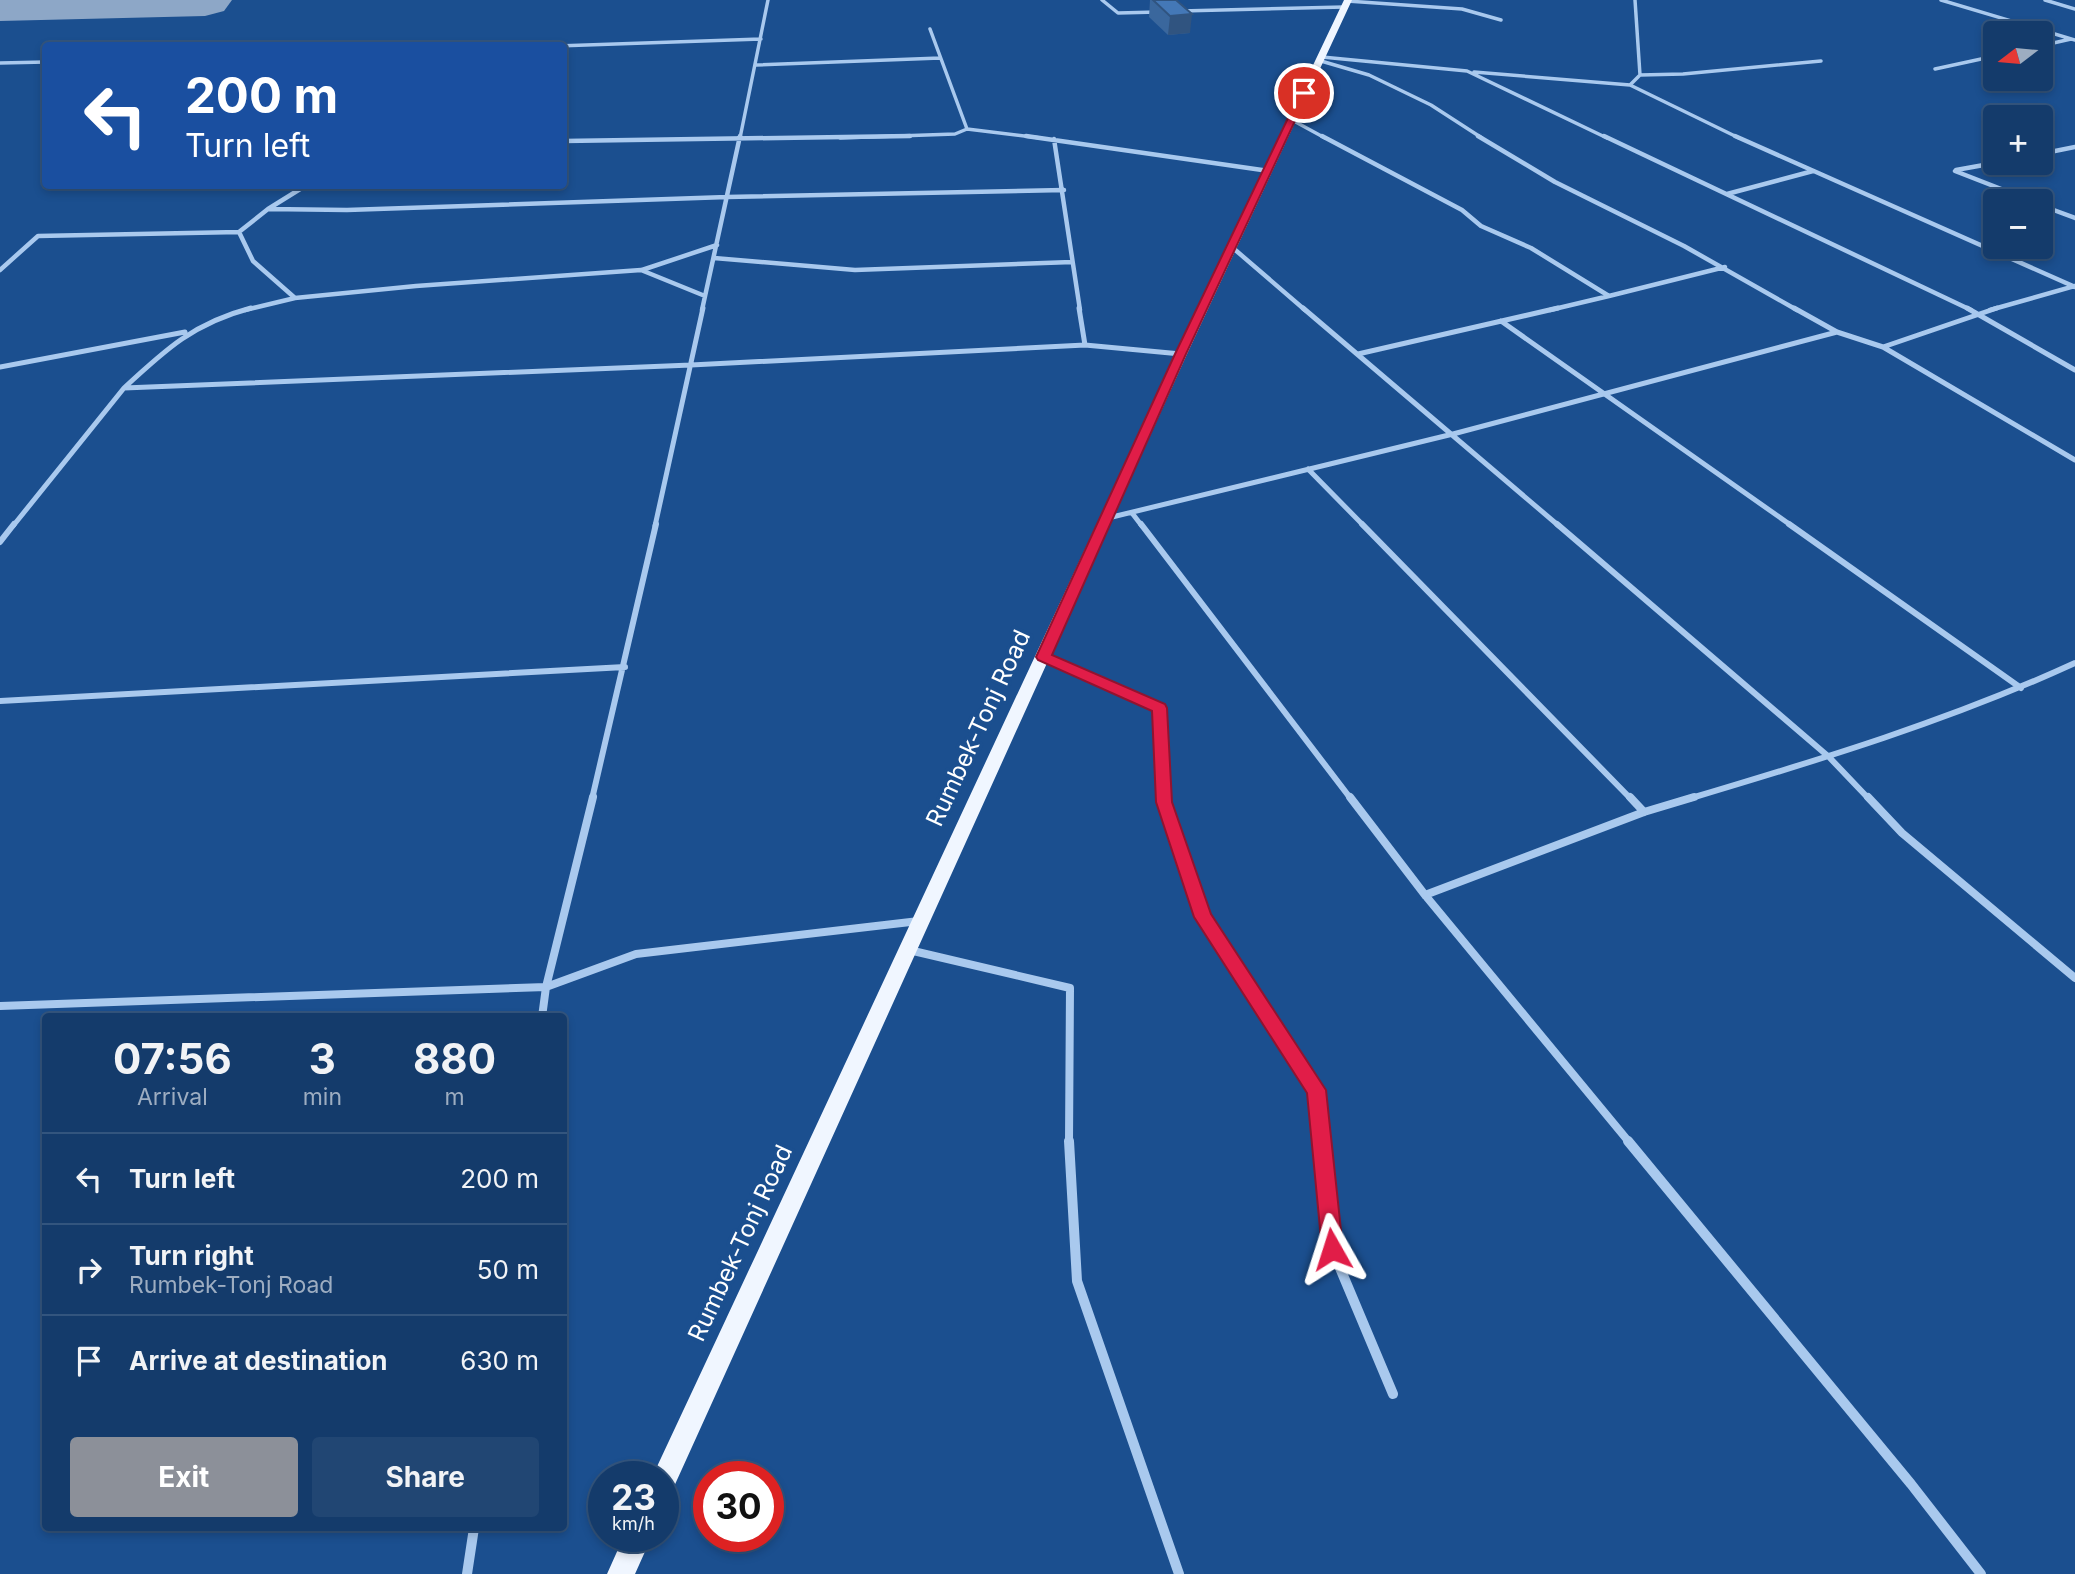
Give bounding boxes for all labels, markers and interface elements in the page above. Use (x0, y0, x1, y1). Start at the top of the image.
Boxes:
north arrow (1983, 21, 2053, 91)
map controls (1983, 21, 2053, 259)
pin (1274, 63, 1334, 123)
text: 200 m (185, 66, 338, 125)
icon: left (70, 70, 161, 161)
icon: arrive (1285, 74, 1323, 112)
button: + (1983, 105, 2053, 175)
text: Turn left (185, 126, 310, 165)
button: − (1983, 189, 2053, 259)
street label: Rumbek-Tonj Road (920, 625, 1036, 831)
text: 07:56 (113, 1033, 232, 1084)
text: 3 (309, 1033, 336, 1084)
text: 880 (413, 1033, 496, 1084)
text: Arrival (137, 1083, 208, 1111)
text: min (303, 1083, 342, 1111)
text: m (444, 1083, 465, 1111)
street label: Rumbek-Tonj Road (682, 1140, 798, 1346)
icon: left (70, 1160, 108, 1198)
text: Turn left (129, 1163, 235, 1194)
text: 200 m (460, 1163, 539, 1194)
position arrow (1295, 1212, 1369, 1286)
text: Turn right (129, 1240, 254, 1271)
icon: right (70, 1251, 108, 1289)
text: 50 m (477, 1254, 539, 1285)
text: Rumbek-Tonj Road (129, 1271, 333, 1299)
icon: arrive (70, 1342, 108, 1380)
text: Arrive at destination (129, 1345, 388, 1376)
text: 630 m (460, 1345, 539, 1376)
button: Exit (70, 1437, 298, 1517)
button: Share (312, 1437, 539, 1517)
speed limit sign: 30 (693, 1461, 784, 1552)
text: 23 (611, 1476, 656, 1518)
text: km/h (612, 1513, 655, 1534)

